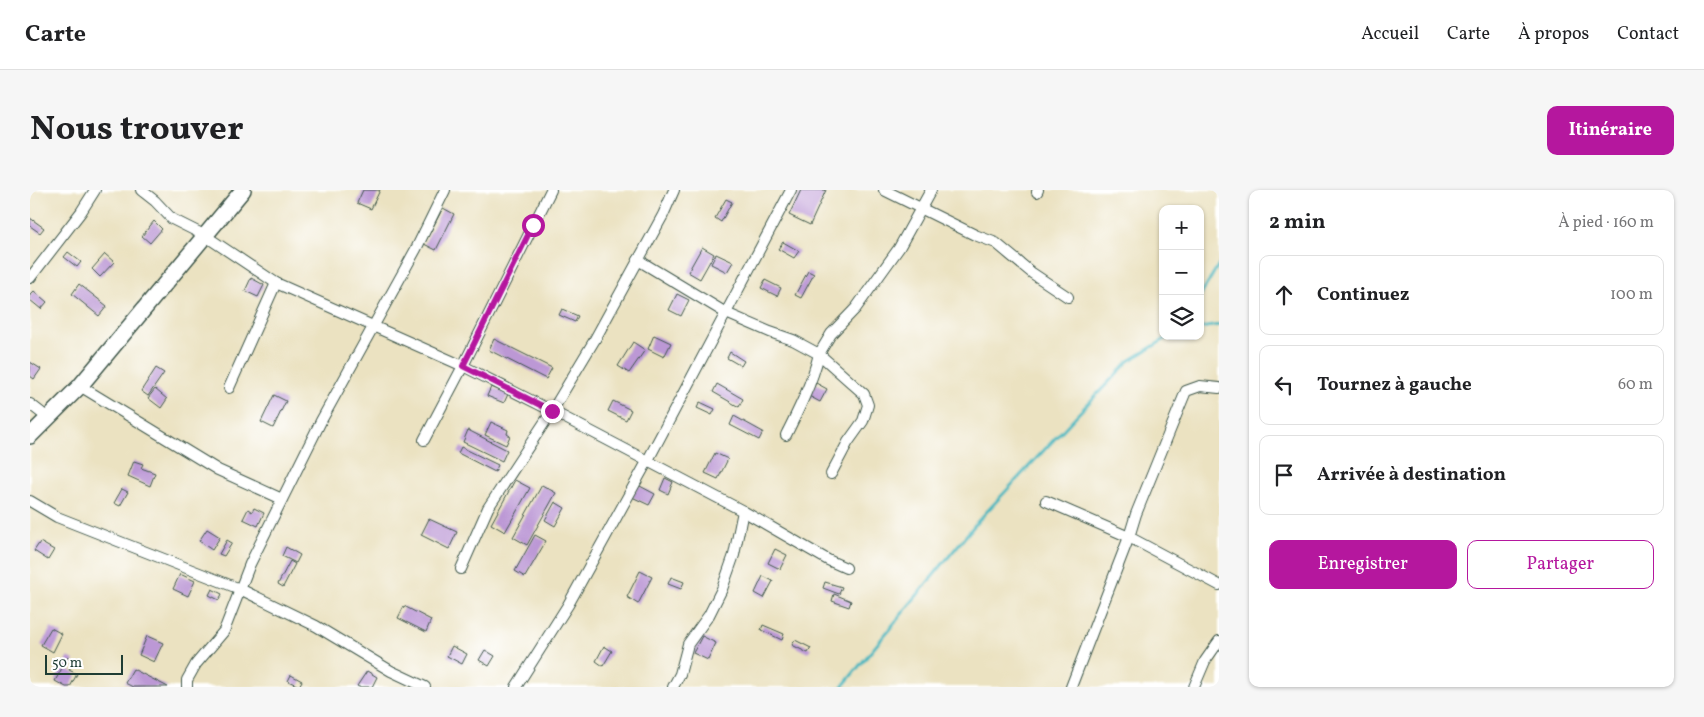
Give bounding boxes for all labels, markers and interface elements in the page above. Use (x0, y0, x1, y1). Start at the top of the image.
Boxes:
text: Carte (25, 18, 86, 52)
text: Accueil (1361, 22, 1419, 47)
text: Carte (1447, 22, 1490, 47)
text: À propos (1518, 22, 1589, 47)
text: Contact (1617, 22, 1679, 47)
text: Nous trouver (30, 106, 244, 154)
button: Itinéraire (1547, 106, 1674, 155)
map controls (1159, 205, 1204, 340)
button: + (1159, 205, 1204, 250)
text: 2 min (1269, 208, 1326, 237)
text: À pied · 160 m (1558, 212, 1654, 234)
route start (522, 214, 545, 237)
button: − (1159, 250, 1204, 295)
icon: ahead (1270, 281, 1298, 309)
text: Continuez (1317, 282, 1409, 308)
text: 100 m (1610, 284, 1653, 306)
button: layers (1159, 295, 1204, 340)
icon: left (1270, 371, 1298, 399)
text: Tournez à gauche (1317, 372, 1472, 398)
text: 60 m (1618, 374, 1653, 396)
route end (541, 400, 564, 423)
icon: arrive (1270, 461, 1298, 489)
text: Arrivée à destination (1317, 462, 1506, 488)
button: Enregistrer (1269, 540, 1457, 589)
button: Partager (1467, 540, 1654, 589)
scale bar (45, 652, 122, 675)
text: 50 m (52, 654, 82, 673)

